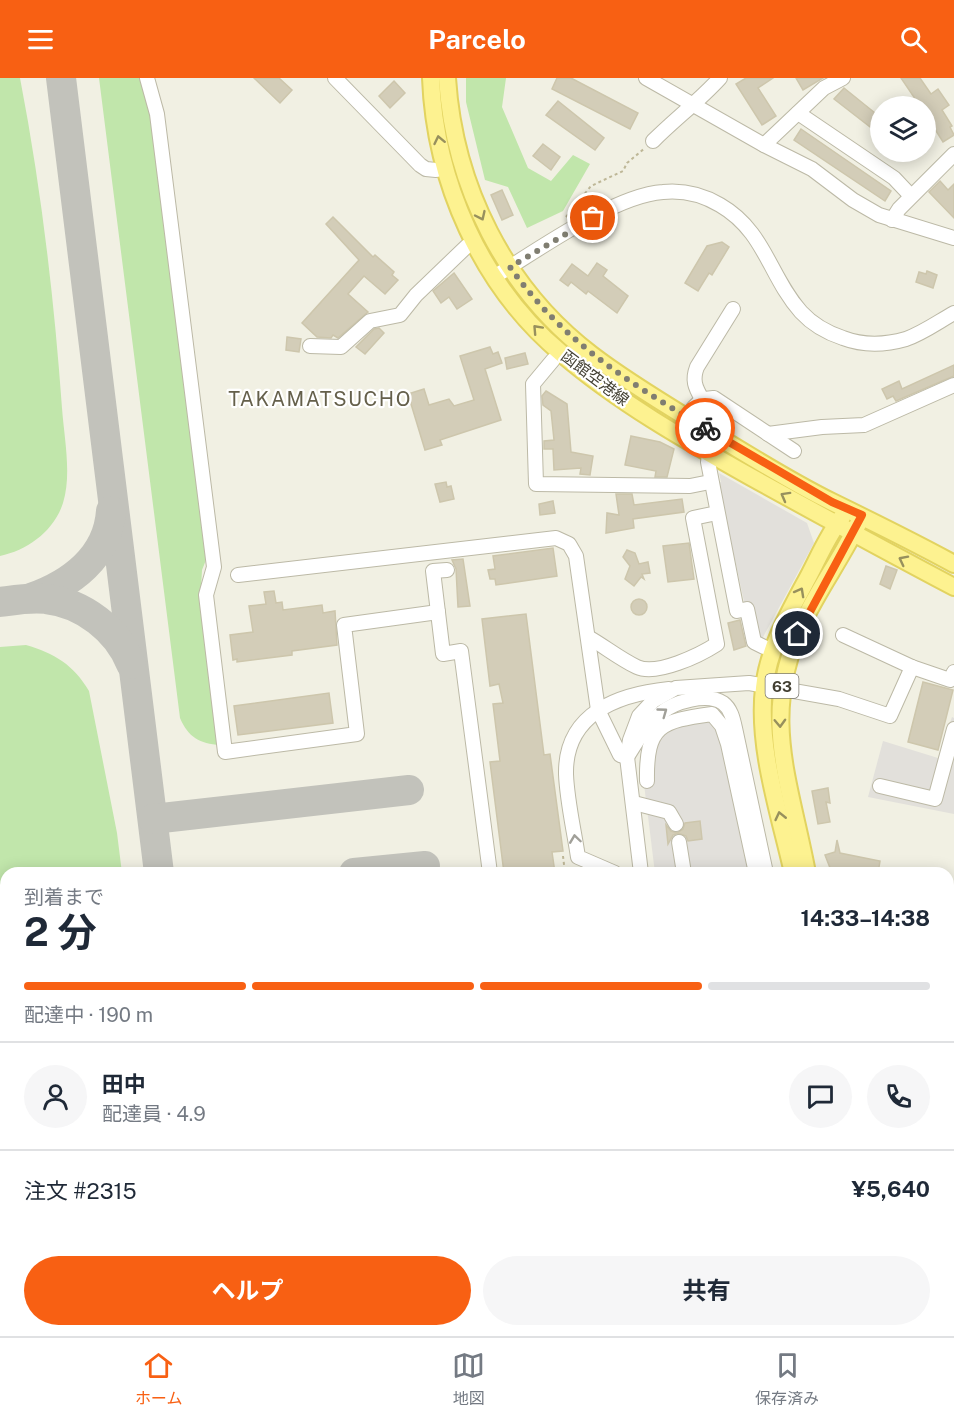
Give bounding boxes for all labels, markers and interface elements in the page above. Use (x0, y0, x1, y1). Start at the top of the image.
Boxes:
icon: menu (24, 23, 57, 56)
text: Parcelo (428, 23, 526, 55)
icon: search (897, 23, 930, 56)
map controls (870, 96, 936, 162)
button: layers (870, 96, 936, 162)
one-way arrow (433, 136, 446, 146)
pin (567, 192, 618, 243)
icon: bag (576, 201, 609, 234)
one-way arrow (474, 209, 486, 220)
one-way arrow (533, 326, 544, 336)
street label: 函館空港線 (557, 346, 633, 410)
district label: TAKAMATSUCHO (228, 387, 412, 411)
courier (675, 398, 735, 458)
icon: bike (689, 412, 722, 445)
one-way arrow (781, 492, 791, 503)
one-way arrow (899, 556, 910, 567)
one-way arrow (793, 588, 804, 599)
pin (772, 608, 823, 659)
icon: home (781, 617, 814, 650)
road number: 63 (766, 674, 798, 698)
one-way arrow (657, 708, 668, 719)
one-way arrow (774, 718, 786, 727)
one-way arrow (775, 811, 788, 821)
one-way arrow (570, 834, 582, 843)
text: 到着まで (24, 885, 104, 909)
text: 14:33–14:38 (800, 905, 930, 931)
text: 2 分 (24, 909, 97, 955)
text: 配達中 · 190 m (24, 1003, 153, 1027)
button: person (24, 1065, 87, 1128)
button: chat (789, 1065, 852, 1128)
button: phone (867, 1065, 930, 1128)
text: 田中 (102, 1071, 146, 1097)
text: 配達員 · 4.9 (102, 1102, 206, 1126)
text: ¥5,640 (851, 1176, 930, 1202)
text: 注文 #2315 (24, 1178, 137, 1204)
button: ヘルプ (24, 1256, 471, 1325)
button: 共有 (483, 1256, 930, 1325)
tab: ホーム (135, 1349, 182, 1409)
tab: 地図 (452, 1349, 485, 1409)
tab: 保存済み (755, 1349, 819, 1409)

